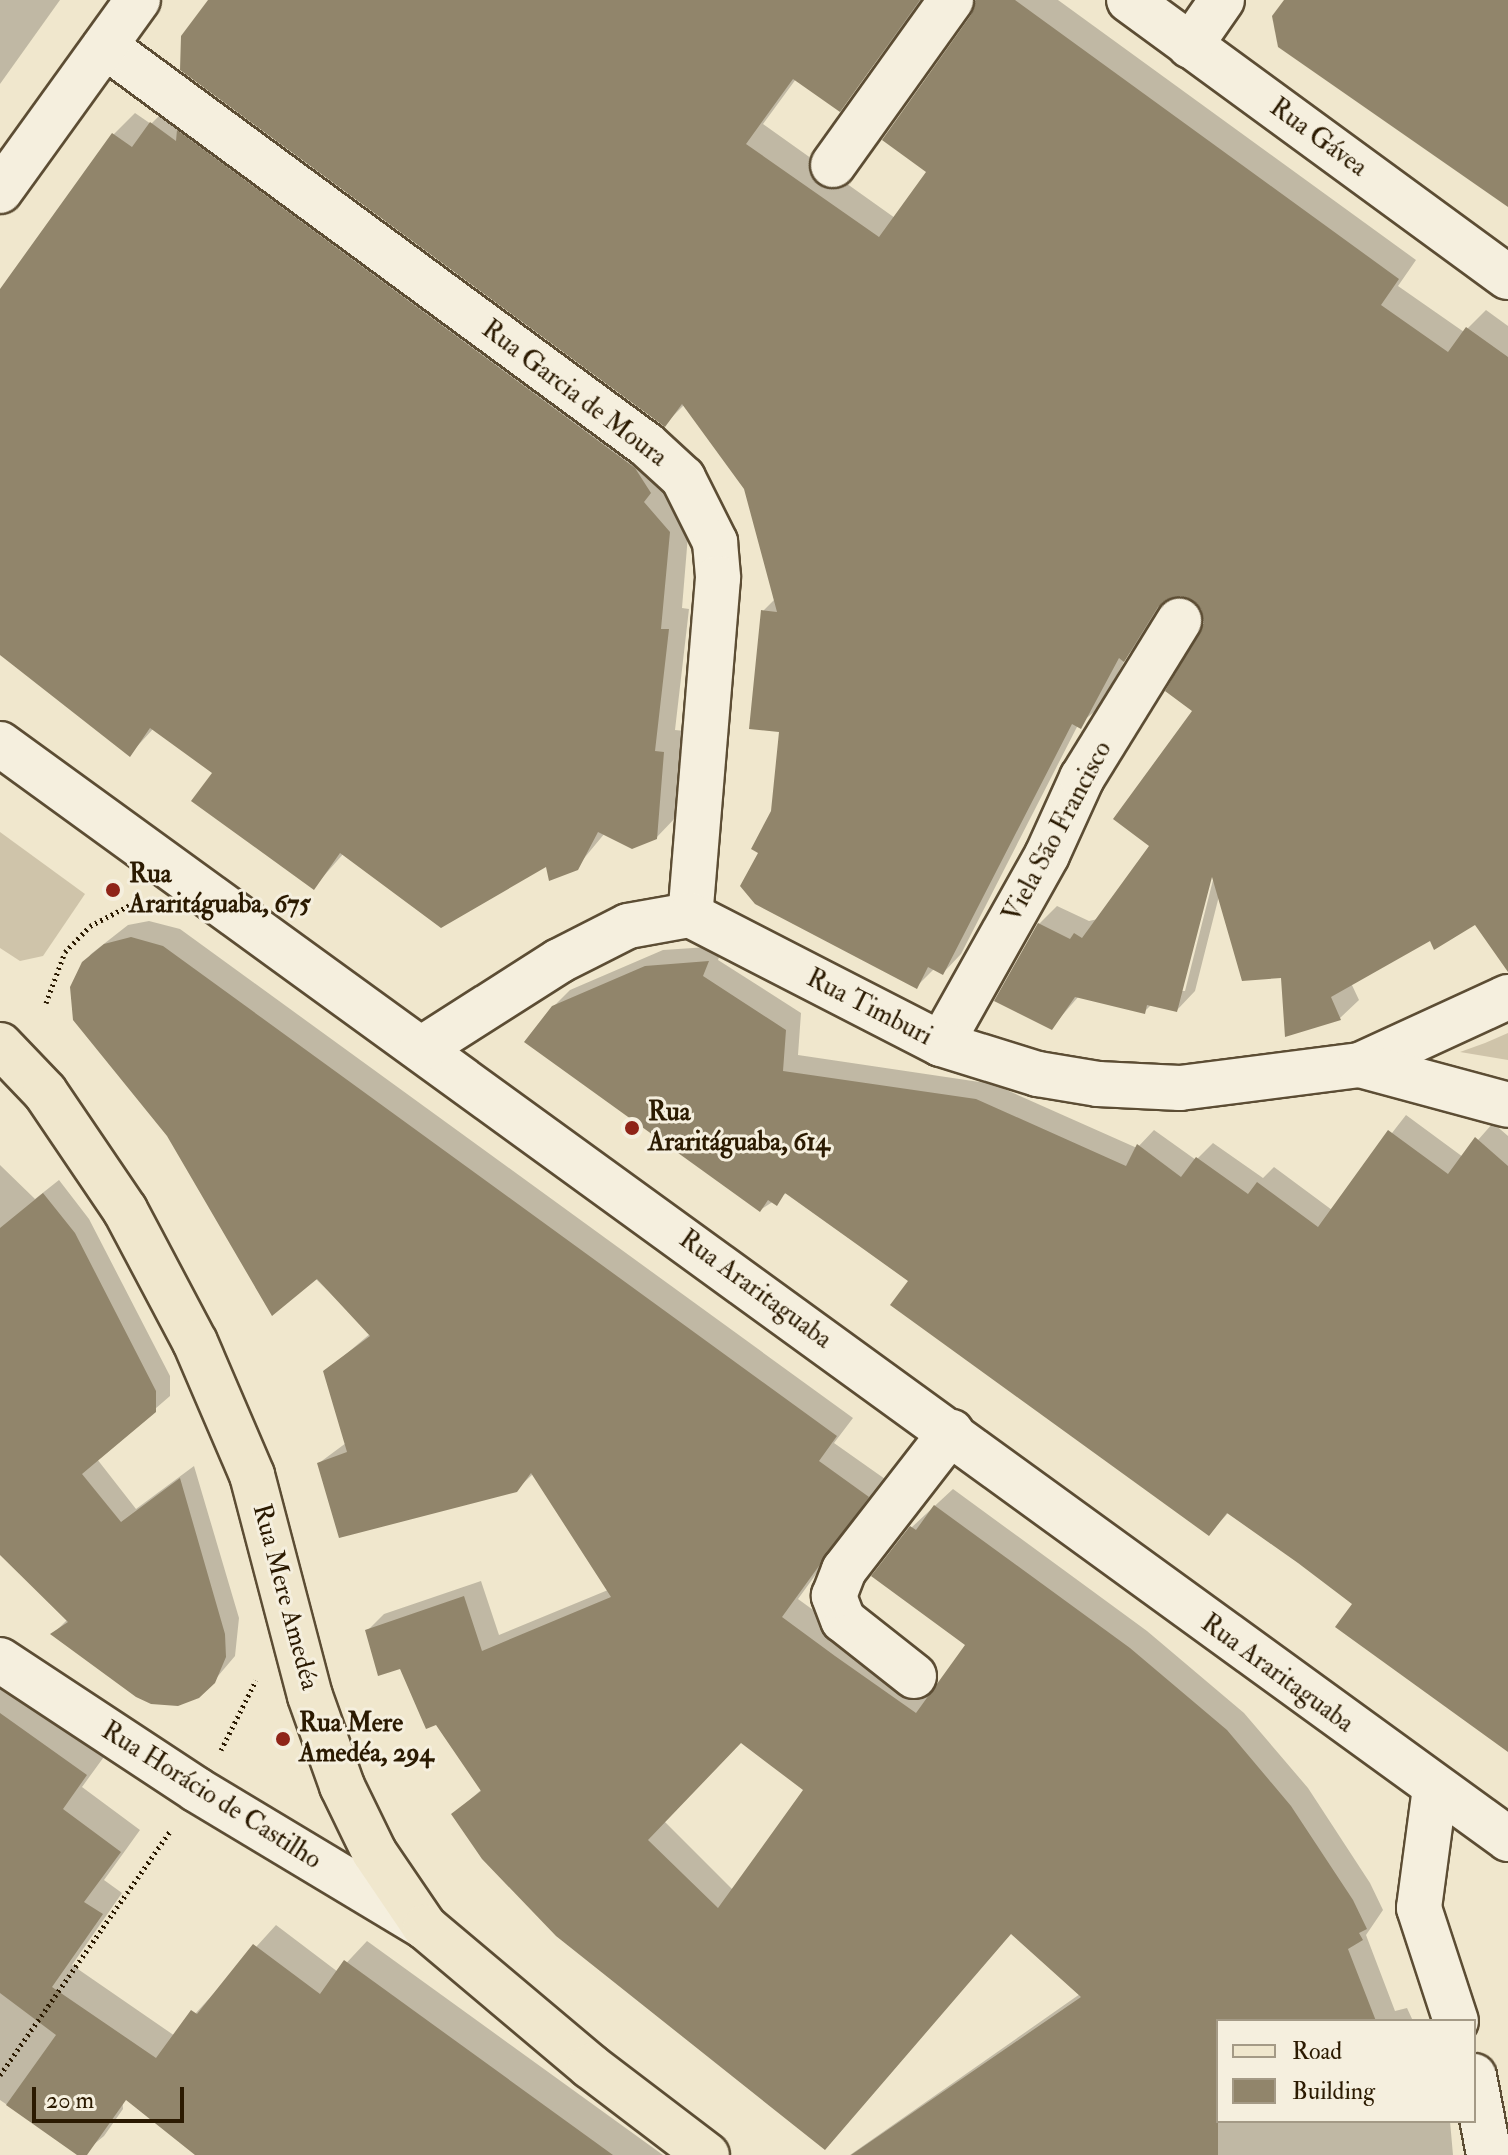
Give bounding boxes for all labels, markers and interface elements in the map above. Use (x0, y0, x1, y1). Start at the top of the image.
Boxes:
street label: Rua Gávea (1263, 92, 1373, 184)
street label: Rua Garcia de Moura (475, 314, 673, 474)
street label: Viela São Francisco (997, 736, 1119, 928)
place label: Rua Araritáguaba, 675 (129, 859, 311, 920)
marker: Rua Araritáguaba, 675 (104, 881, 122, 899)
street label: Rua Timburi (801, 963, 937, 1053)
place label: Rua Araritáguaba, 614 (648, 1097, 830, 1158)
marker: Rua Araritáguaba, 614 (623, 1119, 641, 1137)
street label: Rua Araritaguaba (673, 1224, 837, 1356)
street label: Rua Mere Amedéa (245, 1501, 325, 1693)
street label: Rua Araritaguaba (1195, 1608, 1359, 1740)
place label: Rua Mere Amedéa, 294 (299, 1708, 434, 1770)
street label: Rua Horácio de Castilho (95, 1716, 327, 1876)
marker: Rua Mere Amedéa, 294 (274, 1730, 292, 1748)
legend (1216, 2019, 1476, 2123)
text: Road (1292, 2036, 1342, 2067)
scale bar (36, 2071, 188, 2121)
text: Building (1292, 2076, 1375, 2107)
text: 20 m (46, 2085, 94, 2116)

